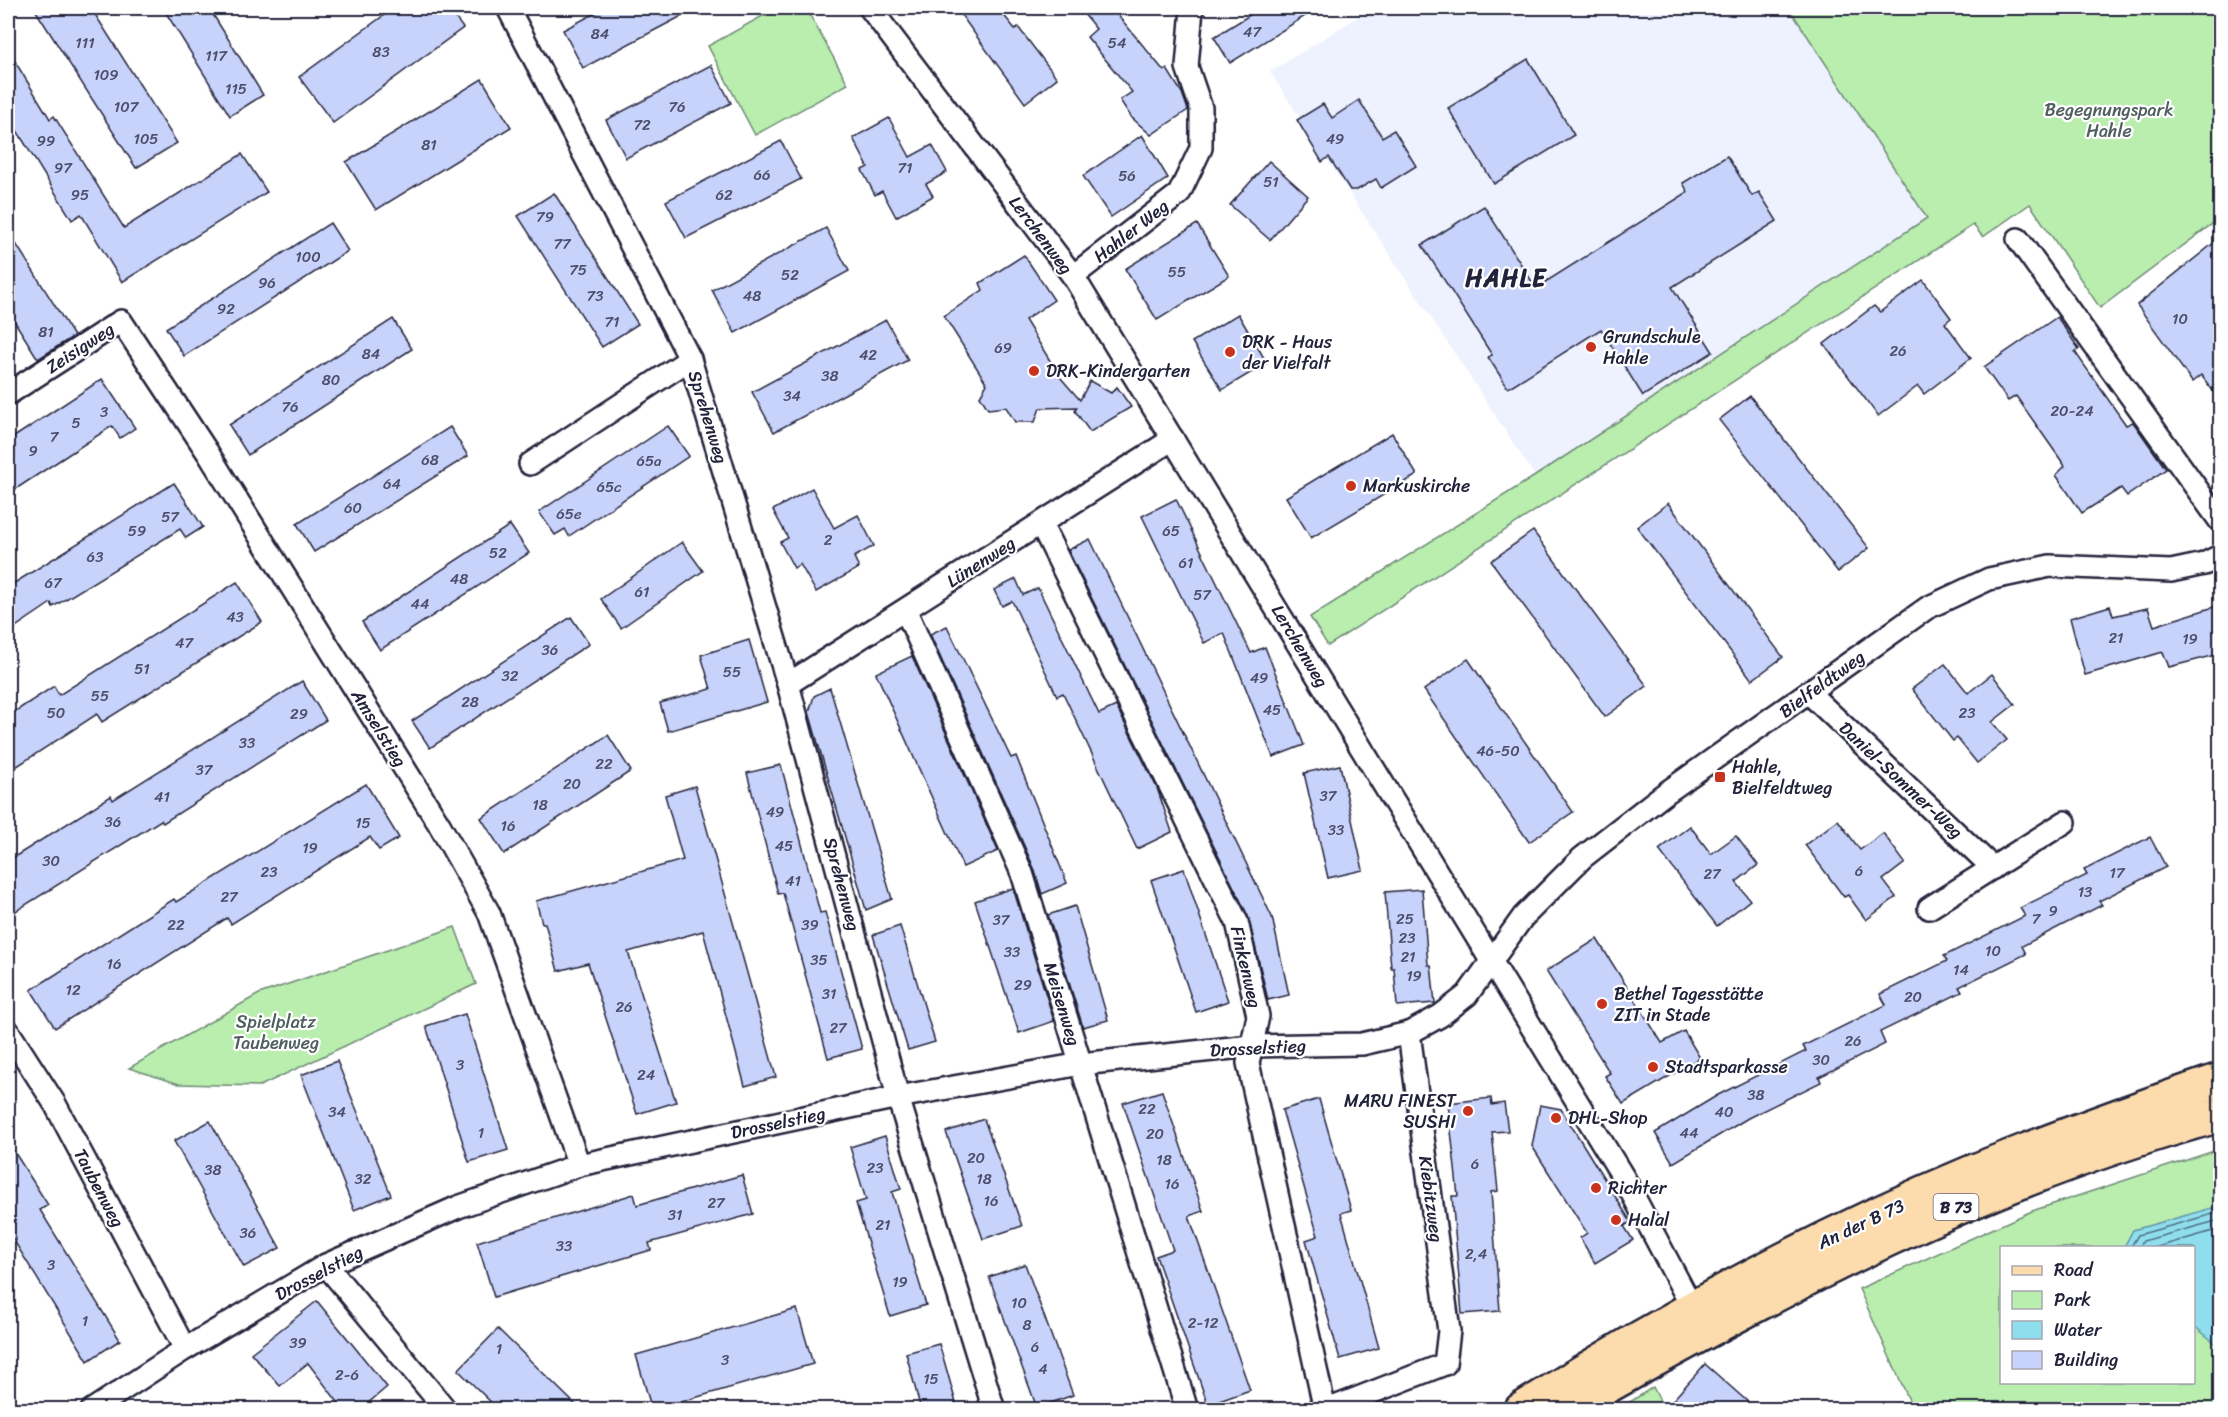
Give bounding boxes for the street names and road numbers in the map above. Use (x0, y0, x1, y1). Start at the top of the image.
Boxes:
street label: Lerchenweg (1000, 188, 1082, 282)
street label: Hahler Weg (1086, 191, 1176, 271)
street label: Zeisigweg (39, 314, 121, 382)
street label: Sprehenweg (679, 366, 737, 468)
street label: Lünenweg (940, 528, 1022, 596)
street label: Lerchenweg (1262, 598, 1338, 694)
street label: Bielfeldtweg (1772, 642, 1872, 726)
street label: Amselstieg (342, 682, 416, 773)
street label: Daniel-Sommer-Weg (1831, 713, 1971, 847)
street label: Sprehenweg (814, 833, 870, 935)
street label: Finkenweg (1221, 923, 1271, 1011)
street label: Meisenweg (1034, 958, 1090, 1050)
street label: Drosselstieg (1209, 1030, 1307, 1066)
street label: Drosselstieg (728, 1097, 828, 1149)
street label: Taubenweg (65, 1142, 133, 1234)
street label: Kiebitzweg (1409, 1154, 1453, 1244)
street label: An der B 73 (1811, 1190, 1910, 1259)
road number: B 73 (1934, 1194, 1978, 1220)
street label: Drosselstieg (269, 1236, 369, 1310)

